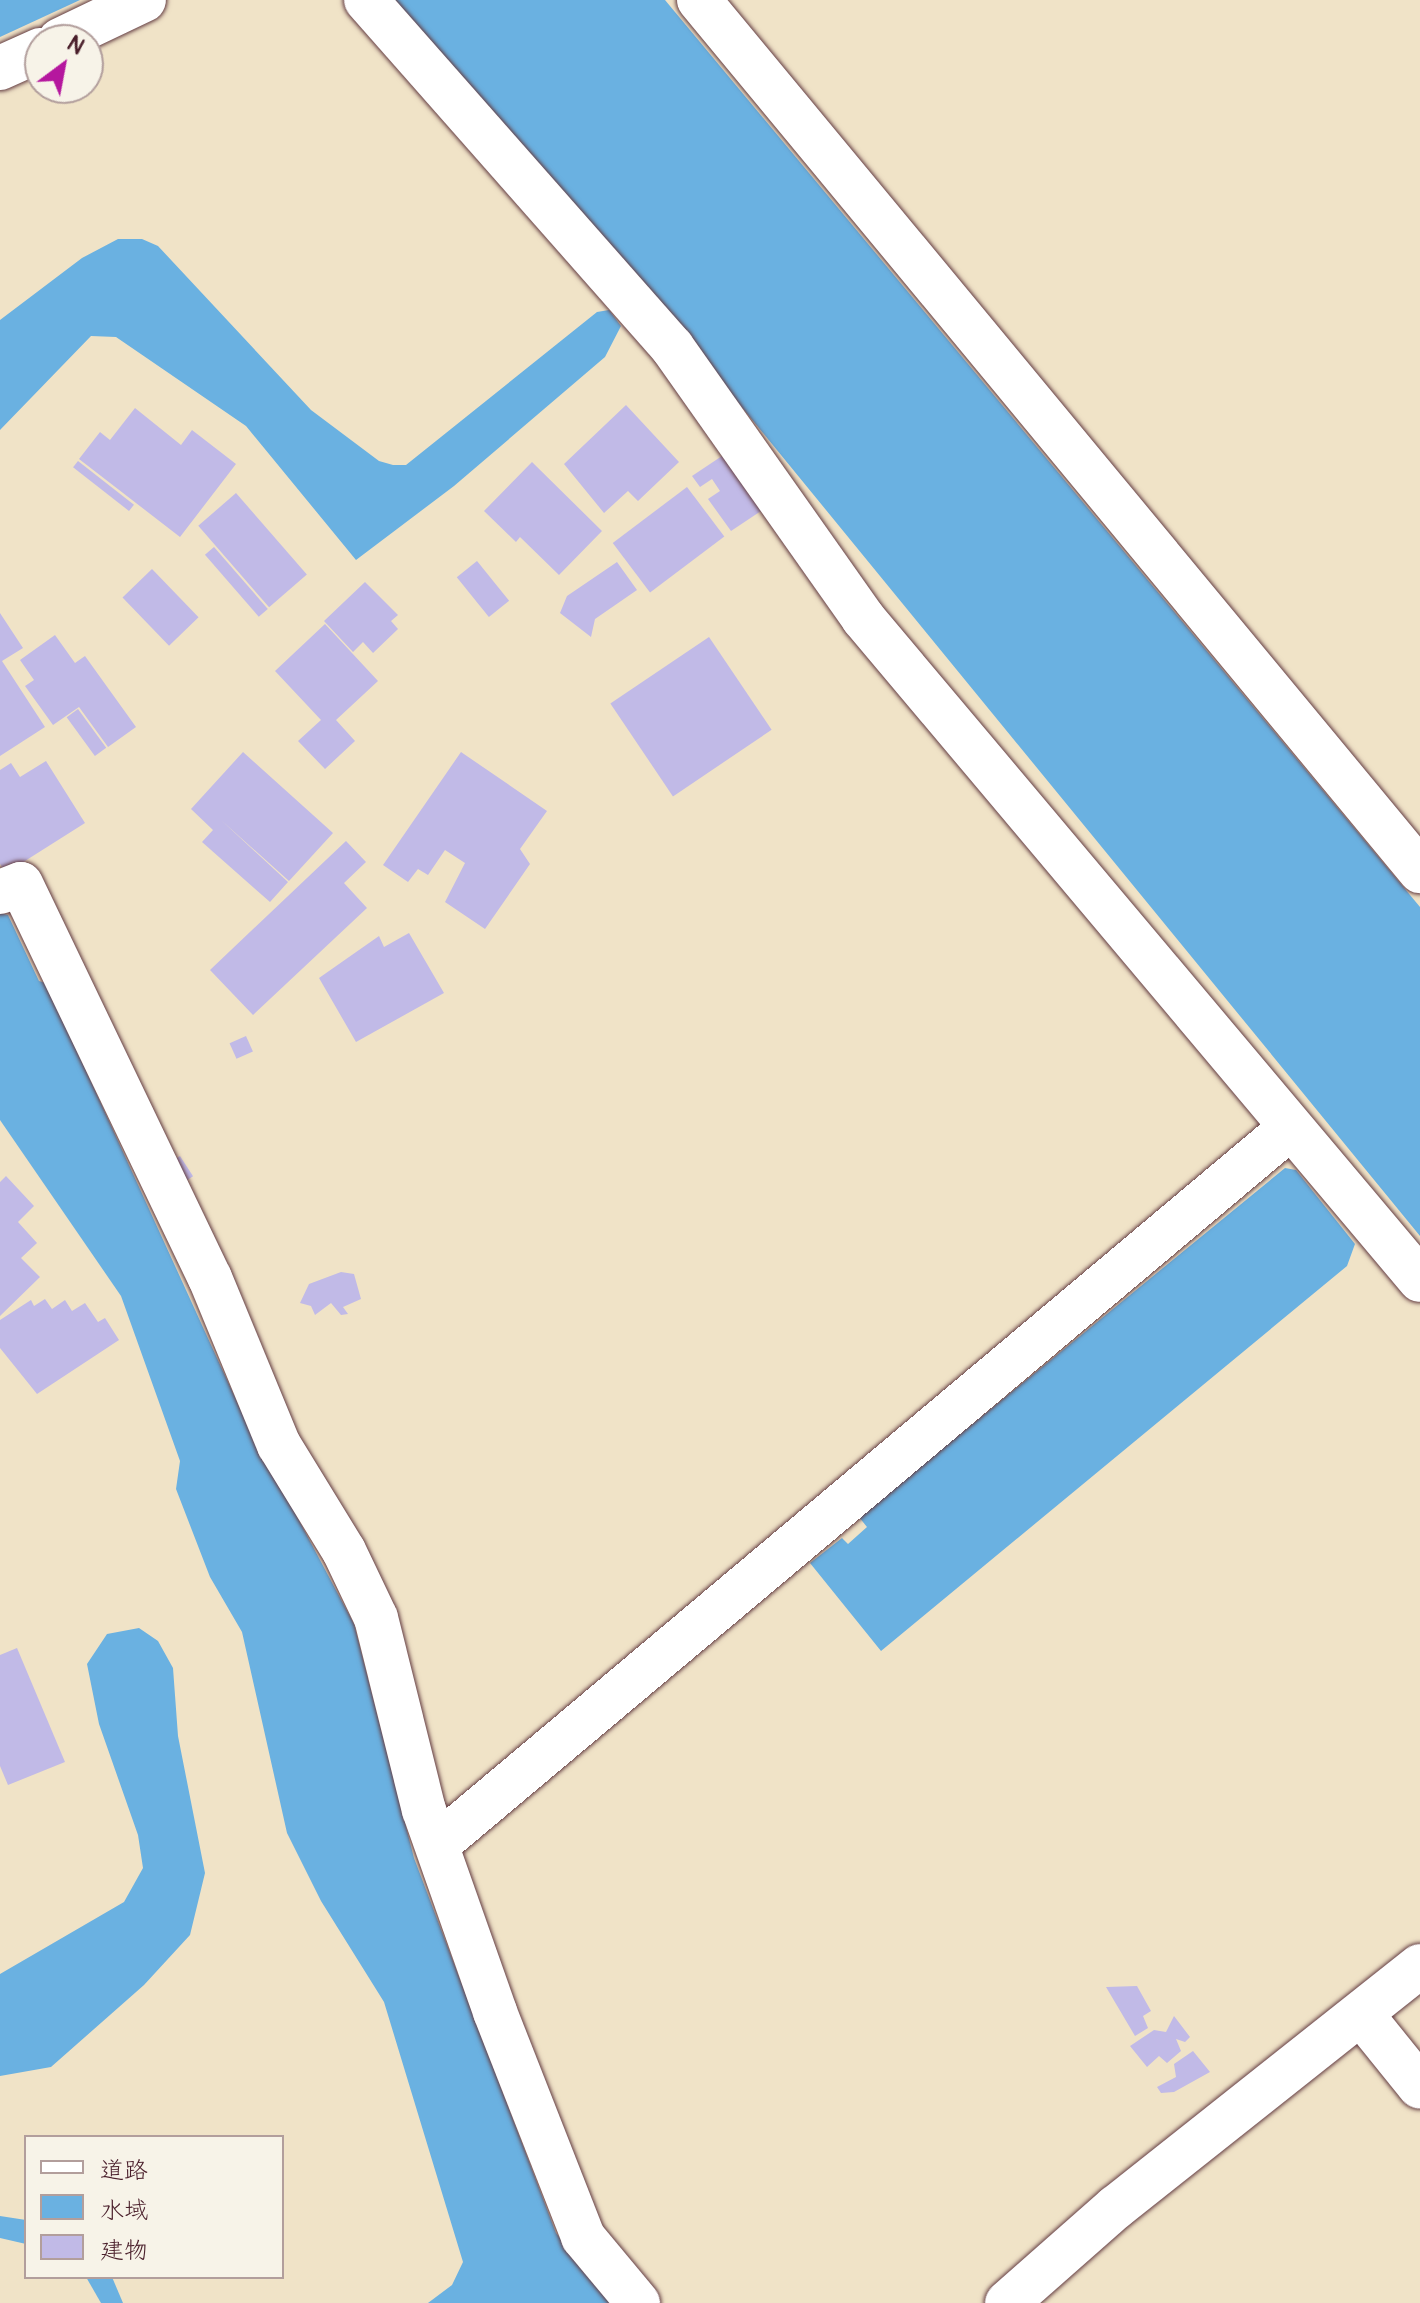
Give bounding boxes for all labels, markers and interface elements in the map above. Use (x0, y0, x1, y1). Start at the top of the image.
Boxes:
north arrow (24, 24, 104, 104)
text: N (62, 30, 89, 61)
legend (24, 2135, 284, 2279)
text: 道路 (100, 2156, 148, 2185)
text: 水域 (100, 2196, 148, 2225)
text: 建物 (100, 2236, 148, 2265)

